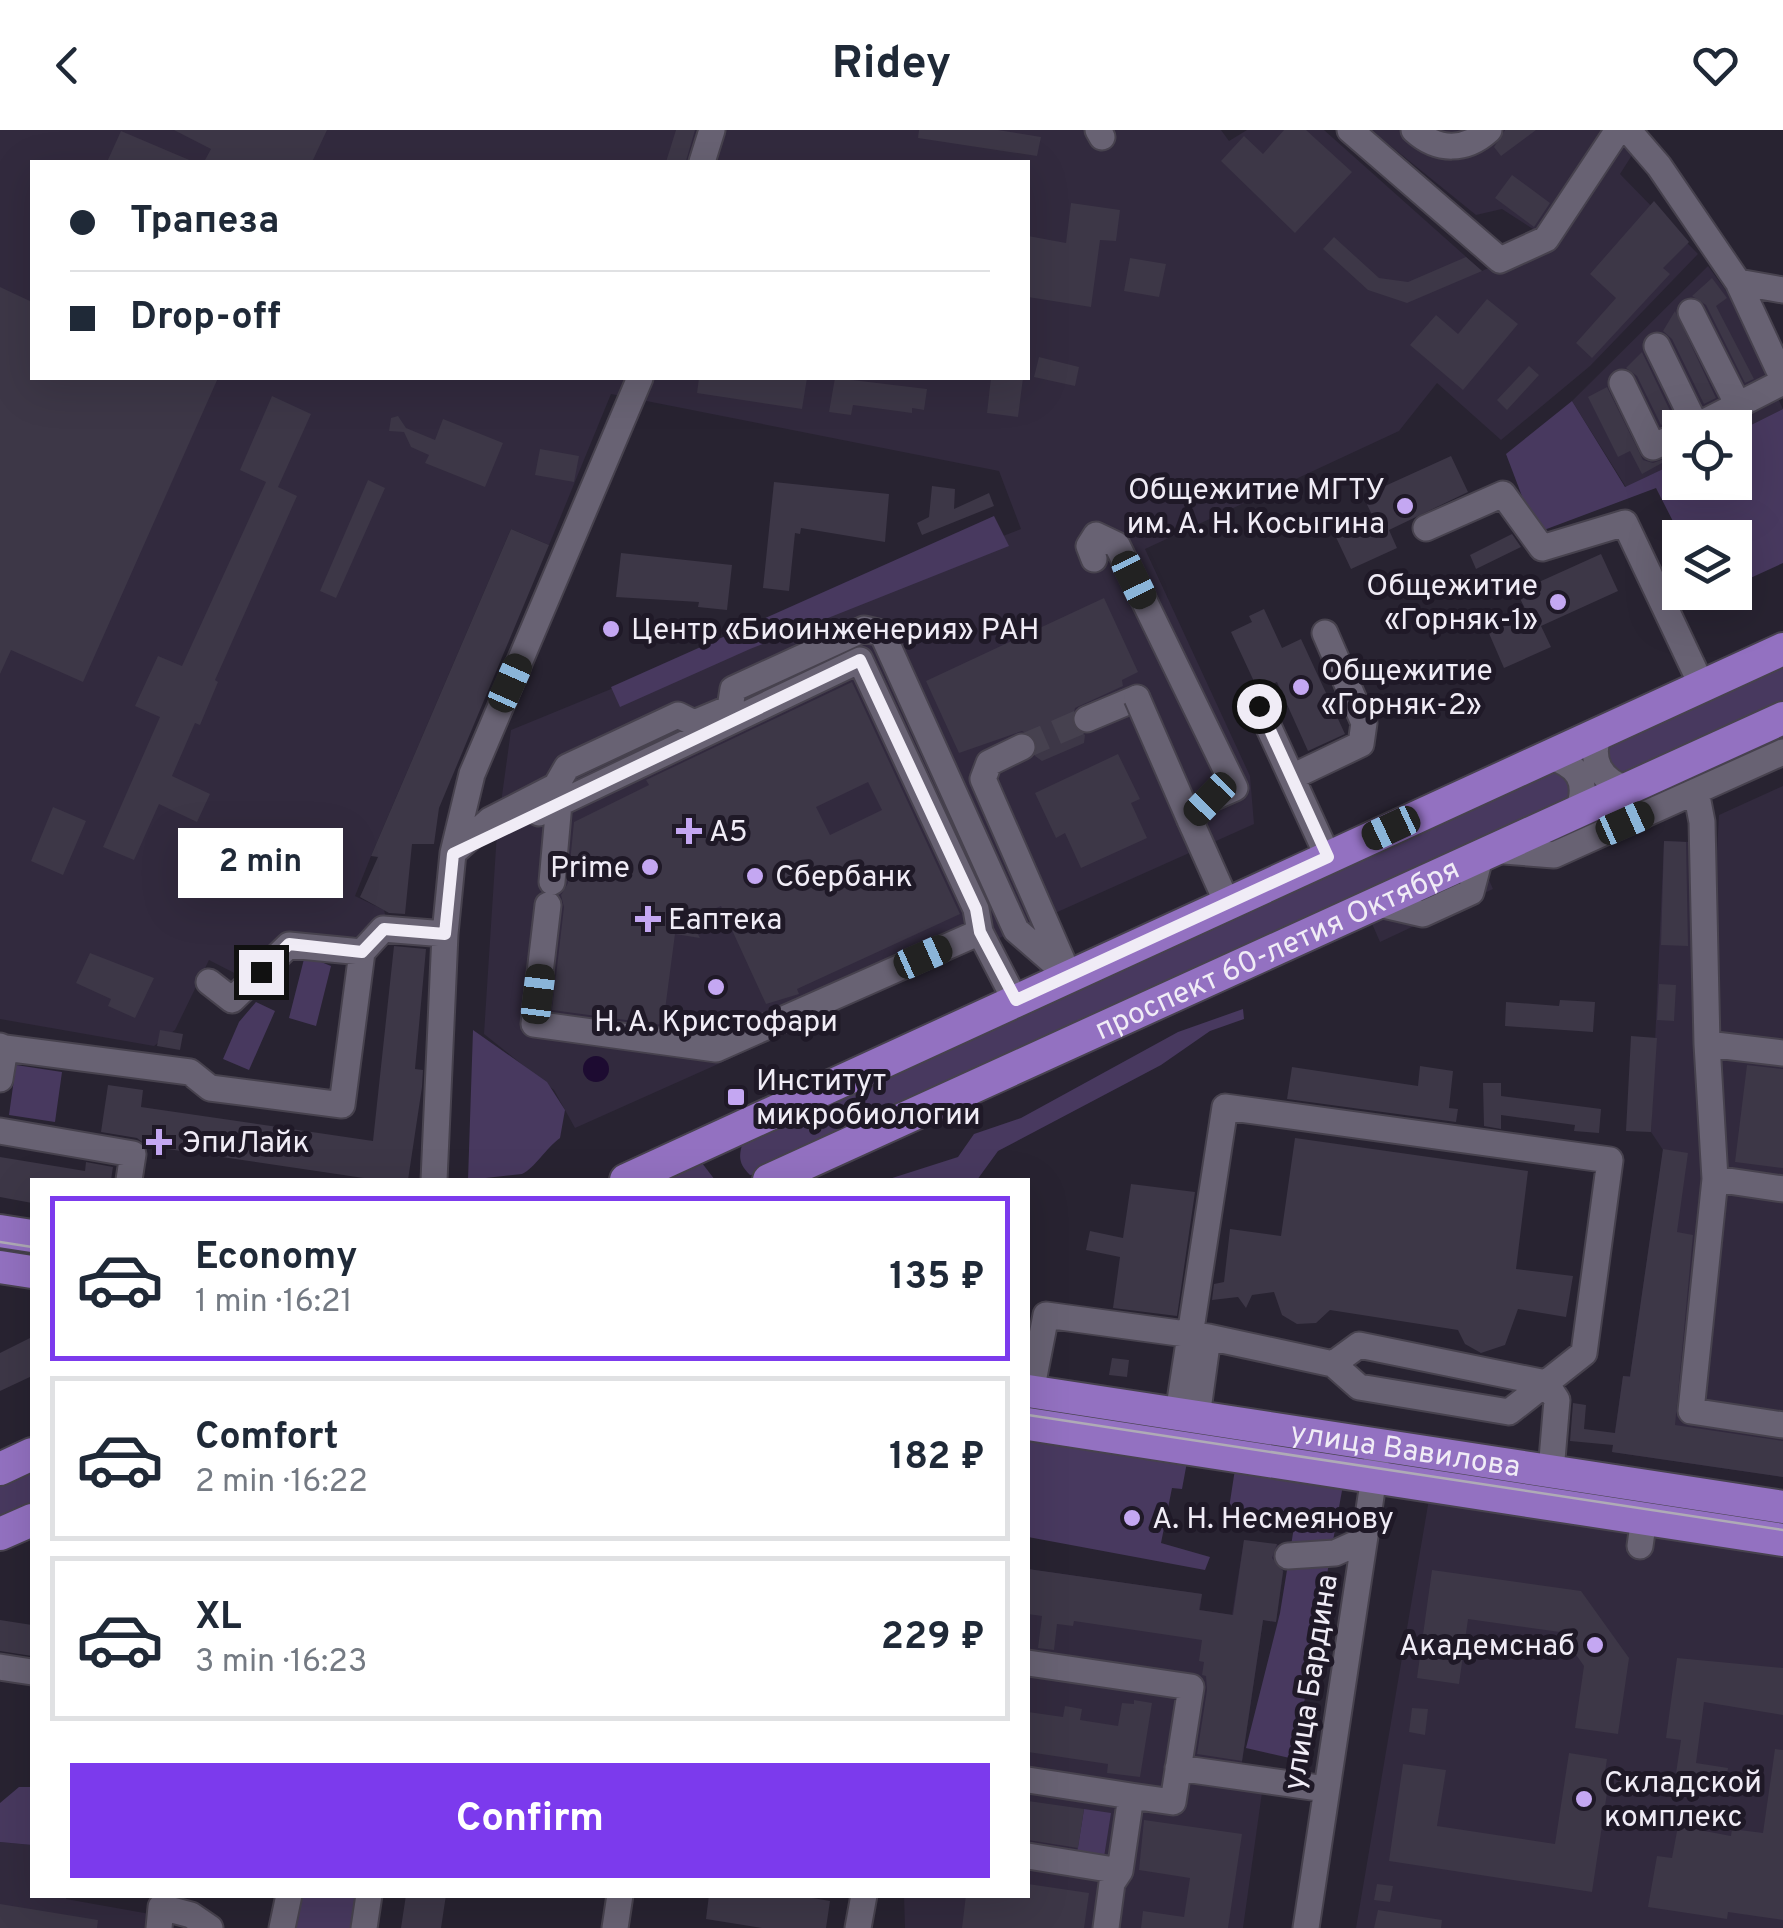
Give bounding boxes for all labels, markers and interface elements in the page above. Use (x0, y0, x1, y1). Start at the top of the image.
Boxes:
text: Ridey (832, 37, 951, 94)
icon: back (40, 38, 95, 93)
icon: heart (1688, 38, 1743, 93)
text: Трапеза (130, 198, 279, 247)
text: Drop-off (130, 294, 281, 343)
map controls (1662, 410, 1752, 610)
button: locate (1662, 410, 1752, 500)
place label: Общежитие МГТУ им. А. Н. Косыгина (1127, 473, 1385, 544)
marker: Общежитие МГТУ им. А. Н. Косыгина (1394, 495, 1416, 517)
button: layers (1662, 520, 1752, 610)
car (1107, 546, 1161, 614)
place label: Общежитие «Горняк-1» (1366, 569, 1538, 640)
marker: Общежитие «Горняк-1» (1547, 591, 1569, 613)
place label: Центр «Биоинженерия» РАН (631, 613, 1040, 650)
marker: Центр «Биоинженерия» РАН (600, 618, 622, 640)
car (484, 649, 536, 717)
place label: Общежитие «Горняк-2» (1321, 654, 1493, 725)
marker: Общежитие «Горняк-2» (1290, 676, 1312, 698)
route start (1237, 684, 1282, 729)
car (1178, 767, 1242, 831)
car (1591, 797, 1659, 849)
car (1357, 802, 1425, 854)
place label: А5 (709, 815, 748, 852)
marker: А5 (678, 820, 700, 842)
callout: 2 min (178, 827, 344, 897)
text: 2 min (219, 843, 302, 883)
place label: Prime (550, 851, 630, 888)
street label: проспект 60-летия Октября (1090, 852, 1466, 1050)
marker: Prime (639, 856, 661, 878)
place label: Сбербанк (775, 860, 913, 897)
marker: Сбербанк (744, 865, 766, 887)
place label: Еаптека (668, 903, 782, 940)
marker: Еаптека (637, 908, 659, 930)
car (889, 931, 957, 983)
route end (239, 950, 284, 995)
car (519, 962, 557, 1026)
marker: Н. А. Кристофари (705, 976, 727, 998)
place label: Н. А. Кристофари (594, 1005, 838, 1042)
place label: Институт микробиологии (756, 1064, 981, 1135)
marker: Институт микробиологии (725, 1086, 747, 1108)
place label: ЭпиЛайк (182, 1126, 310, 1163)
marker: ЭпиЛайк (146, 1129, 172, 1155)
icon: car (75, 1234, 165, 1324)
text: Economy (195, 1234, 357, 1283)
text: 135 ₽ (889, 1254, 985, 1303)
text: 1 min · 16:21 (195, 1283, 353, 1323)
icon: car (75, 1414, 165, 1504)
text: Comfort (195, 1414, 339, 1463)
street label: улица Вавилова (1288, 1416, 1523, 1487)
text: 182 ₽ (889, 1434, 985, 1483)
text: 2 min · 16:22 (195, 1463, 368, 1503)
place label: А. Н. Несмеянову (1152, 1502, 1394, 1539)
marker: А. Н. Несмеянову (1121, 1507, 1143, 1529)
street label: улица Бардина (1277, 1572, 1348, 1793)
icon: car (75, 1594, 165, 1684)
text: XL (195, 1594, 242, 1643)
text: 229 ₽ (881, 1614, 985, 1663)
place label: Академснаб (1399, 1629, 1575, 1666)
marker: Академснаб (1584, 1634, 1606, 1656)
text: 3 min · 16:23 (195, 1643, 367, 1683)
button: Confirm (70, 1763, 990, 1878)
place label: Складской комплекс (1604, 1766, 1762, 1837)
marker: Складской комплекс (1573, 1788, 1595, 1810)

